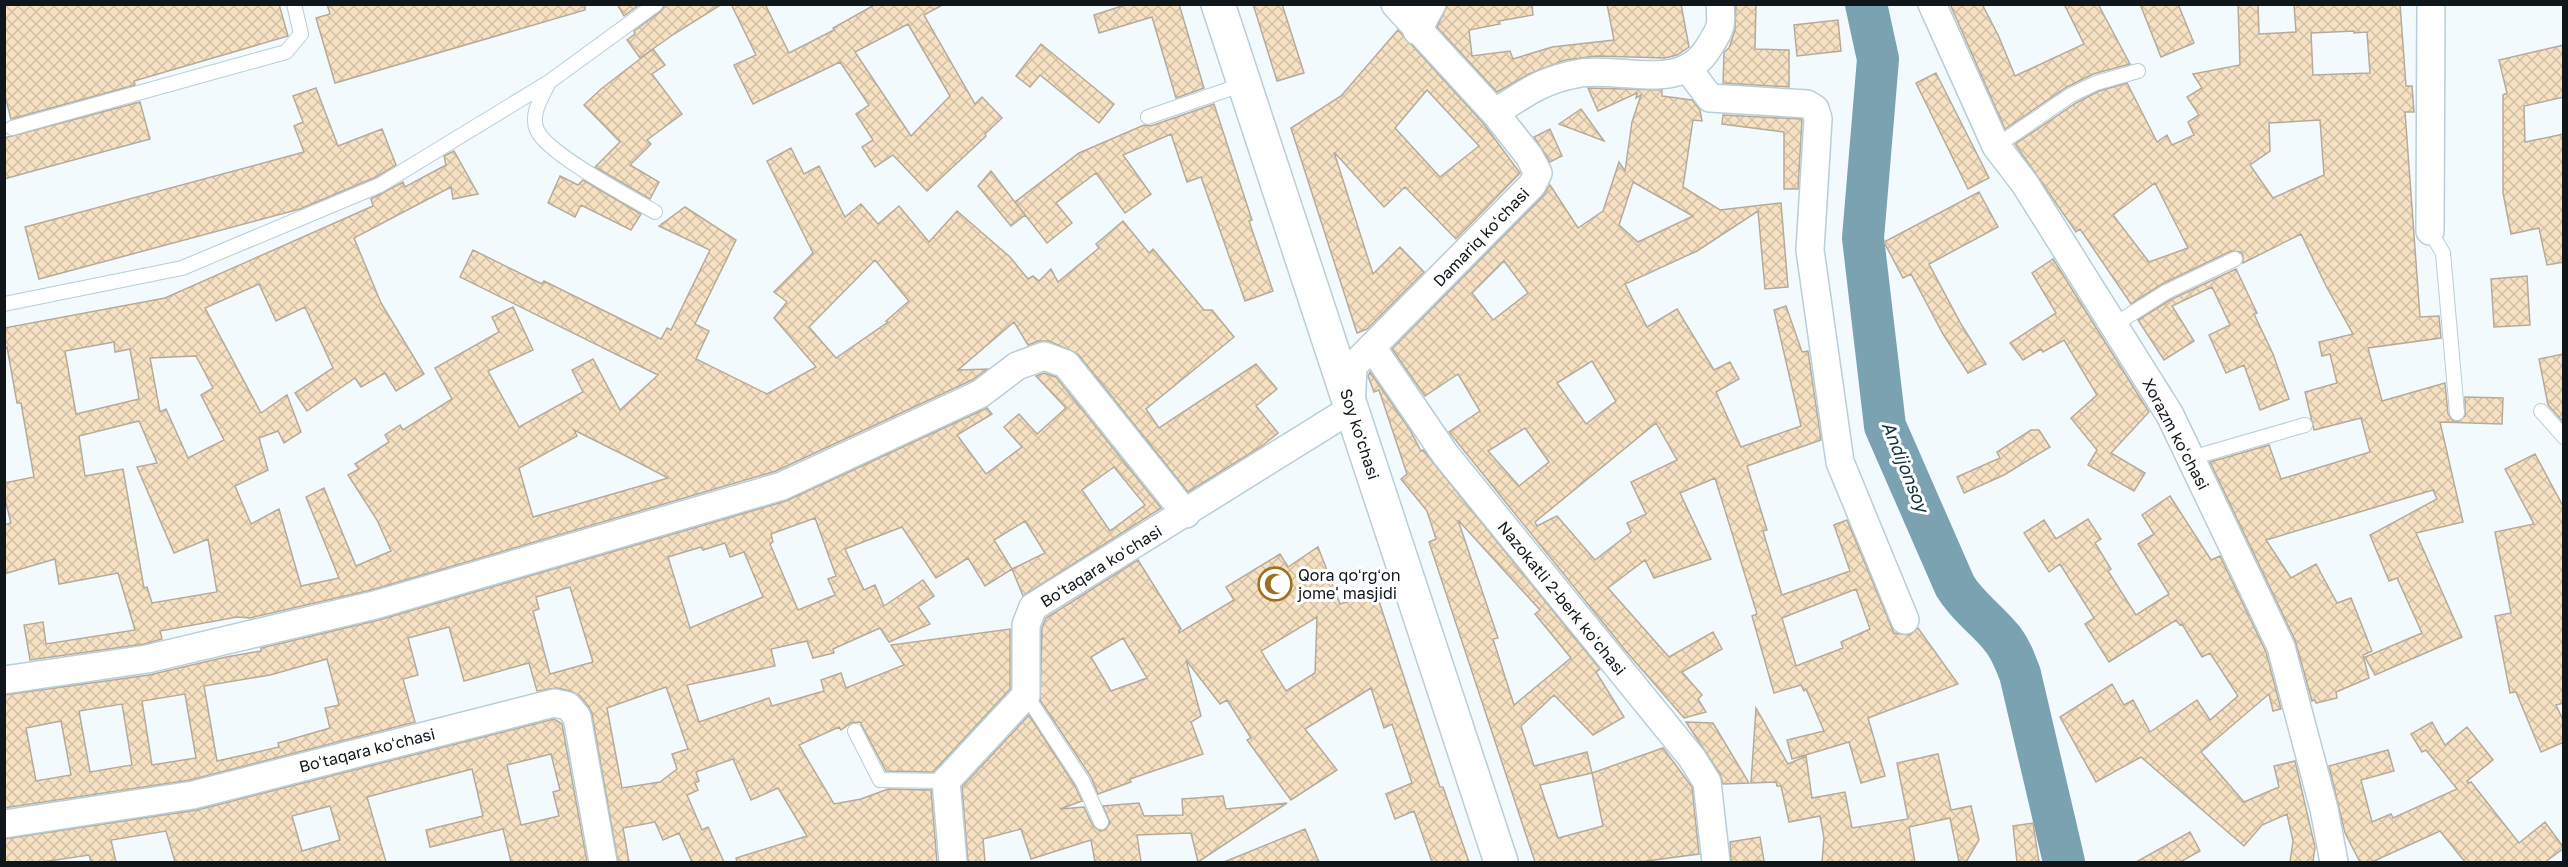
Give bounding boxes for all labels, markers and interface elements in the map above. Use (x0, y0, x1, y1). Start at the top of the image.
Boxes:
street label: Damariq koʻchasi (1429, 183, 1533, 291)
street label: Xorazm koʻchasi (2138, 375, 2214, 493)
street label: Soy ko'chasi (1336, 386, 1384, 482)
water label: Andijonsoy (1878, 418, 1935, 518)
street label: Nazokatli 2-berk koʻchasi (1494, 517, 1630, 679)
street label: Boʻtaqara koʻchasi (1037, 521, 1165, 611)
place label: Qora qoʻrgʻon jome' masjidi (1297, 565, 1400, 603)
mosque icon: Qora qoʻrgʻon jome' masjidi (1257, 566, 1293, 602)
street label: Boʻtaqara koʻchasi (297, 723, 437, 777)

